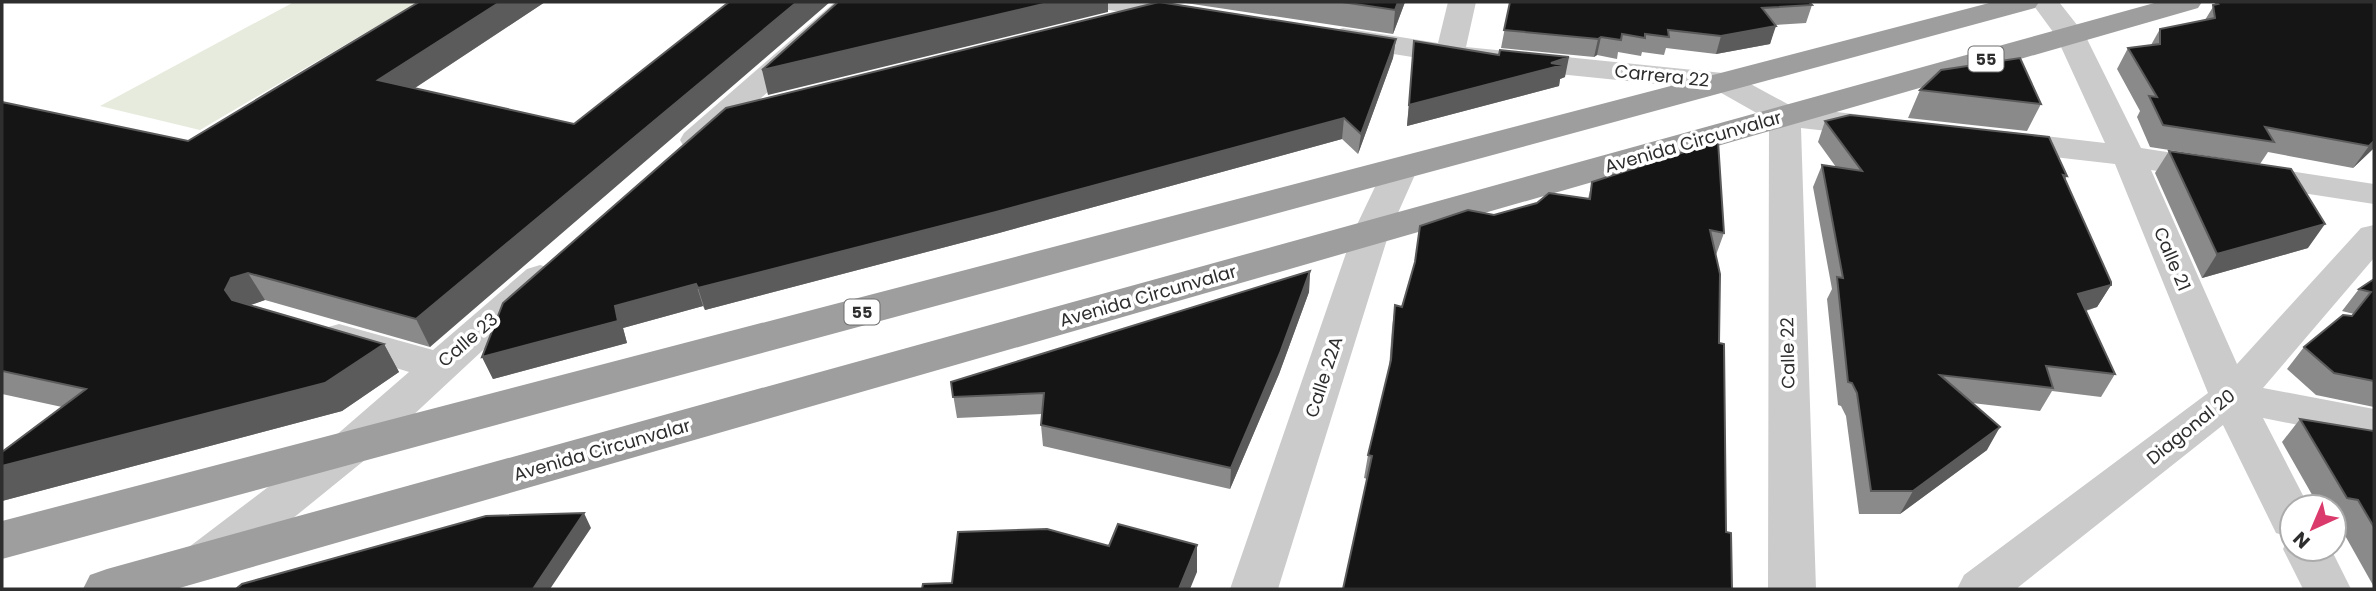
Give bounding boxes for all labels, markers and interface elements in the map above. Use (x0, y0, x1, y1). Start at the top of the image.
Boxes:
road number: 55 (1968, 46, 2004, 72)
street label: Carrera 22 (1613, 58, 1711, 93)
street label: Avenida Circunvalar (1601, 104, 1785, 179)
street label: Calle 21 (2148, 223, 2197, 295)
street label: Avenida Circunvalar (1056, 258, 1240, 333)
road number: 55 (844, 300, 880, 324)
street label: Calle 23 (432, 307, 503, 373)
street label: Calle 22 (1774, 317, 1801, 389)
street label: Calle 22A (1299, 333, 1348, 421)
street label: Diagonal 20 (2141, 383, 2240, 470)
street label: Avenida Circunvalar (510, 412, 694, 487)
north arrow (2278, 493, 2348, 563)
text: N (2287, 525, 2316, 555)

